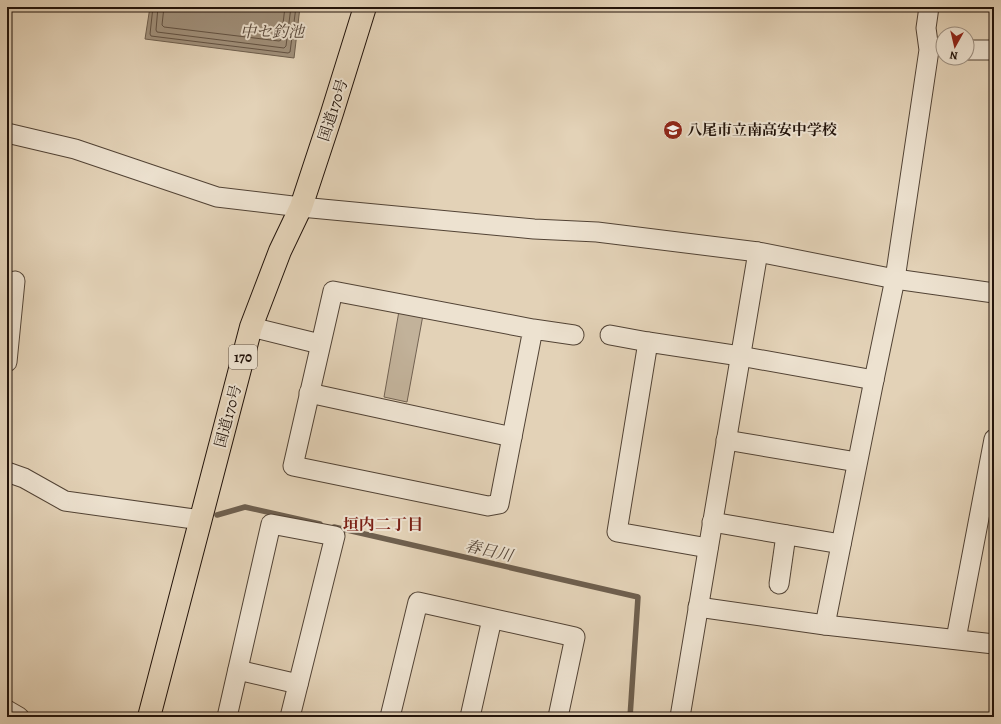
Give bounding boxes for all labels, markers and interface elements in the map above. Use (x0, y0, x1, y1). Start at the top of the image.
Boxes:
water label: 中セ釣池 (240, 21, 306, 43)
north arrow (935, 26, 975, 66)
text: N (949, 47, 959, 63)
street label: 国道170号 (314, 76, 352, 144)
school or university icon: 八尾市立南高安中学校 (662, 119, 684, 141)
place label: 八尾市立南高安中学校 (687, 120, 837, 140)
road number: 170 (229, 345, 257, 369)
street label: 国道170号 (210, 382, 246, 450)
district label: 垣内二丁目 (343, 514, 423, 536)
water label: 春日川 (463, 535, 517, 568)

